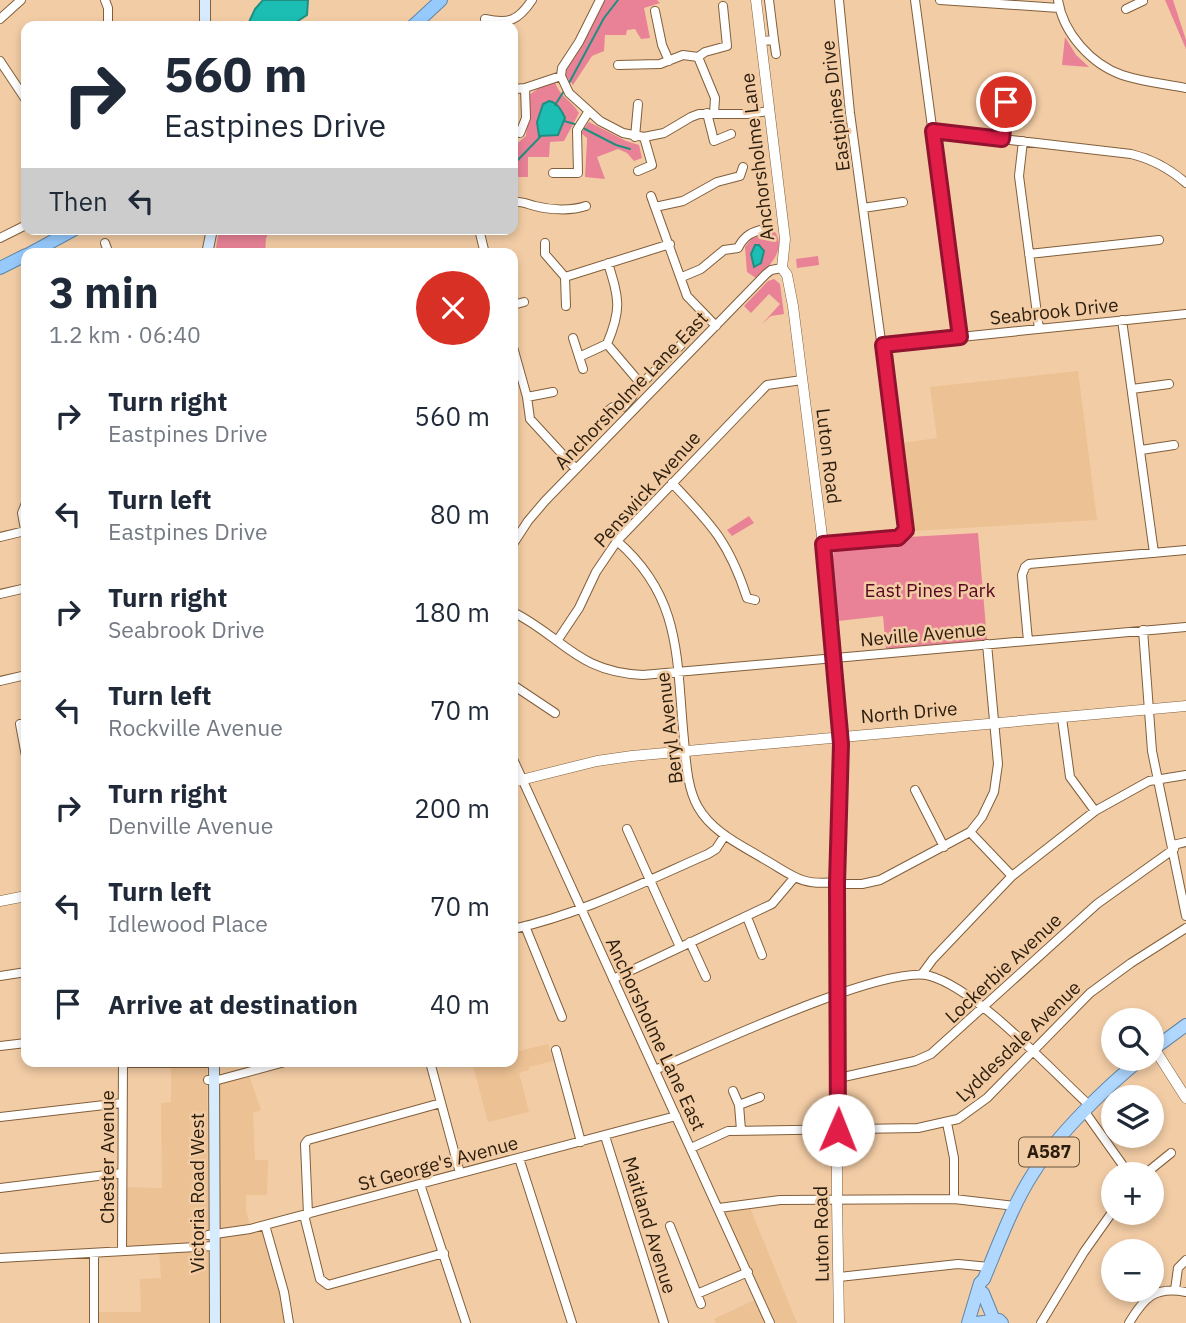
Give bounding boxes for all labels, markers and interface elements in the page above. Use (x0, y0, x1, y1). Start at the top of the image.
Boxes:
street label: Eastpines Drive (815, 39, 855, 173)
text: 560 m (164, 42, 308, 105)
icon: right (49, 49, 140, 140)
street label: Anchorsholme Lane (735, 72, 779, 242)
pin (976, 72, 1036, 132)
icon: arrive (987, 83, 1025, 121)
text: Eastpines Drive (164, 104, 386, 146)
icon: left (122, 182, 160, 220)
text: Then (49, 184, 108, 218)
text: 3 min (49, 265, 159, 320)
button: close (416, 271, 490, 345)
street label: Seabrook Drive (988, 292, 1120, 330)
street label: Anchorsholme Lane East (549, 306, 713, 474)
text: 1.2 km · 06:40 (49, 319, 201, 349)
text: Turn right (108, 384, 227, 418)
icon: right (49, 397, 87, 435)
text: 560 m (414, 399, 490, 433)
street label: Luton Road (811, 407, 847, 505)
text: Eastpines Drive (108, 418, 268, 448)
street label: Penswick Avenue (588, 426, 706, 552)
text: Turn left (108, 482, 211, 516)
icon: left (49, 495, 87, 533)
text: 80 m (430, 497, 490, 531)
text: Eastpines Drive (108, 516, 268, 546)
park label: East Pines Park (864, 578, 996, 602)
text: Turn right (108, 580, 227, 614)
icon: right (49, 593, 87, 631)
text: 180 m (414, 595, 490, 629)
text: Seabrook Drive (108, 614, 265, 644)
street label: Neville Avenue (859, 617, 987, 651)
street label: Beryl Avenue (650, 671, 688, 785)
text: Turn left (108, 678, 211, 712)
icon: left (49, 691, 87, 729)
text: 70 m (430, 693, 490, 727)
street label: North Drive (860, 696, 958, 728)
text: Rockville Avenue (108, 712, 283, 742)
text: Turn right (108, 776, 227, 810)
icon: right (49, 789, 87, 827)
text: 200 m (414, 791, 490, 825)
text: Denville Avenue (108, 810, 273, 840)
text: Turn left (108, 874, 211, 908)
icon: left (49, 887, 87, 925)
text: 70 m (430, 889, 490, 923)
text: Idlewood Place (108, 908, 268, 938)
street label: Lockerbie Avenue (940, 908, 1066, 1028)
street label: Anchorsholme Lane East (601, 933, 711, 1135)
street label: Lyddesdale Avenue (950, 975, 1086, 1107)
icon: arrive (49, 985, 87, 1023)
text: Arrive at destination (108, 987, 358, 1021)
text: 40 m (430, 987, 490, 1021)
map controls (1101, 1008, 1164, 1302)
button: search (1101, 1008, 1164, 1071)
button: layers (1101, 1085, 1164, 1148)
street label: Chester Avenue (95, 1090, 119, 1224)
position arrow (801, 1093, 875, 1167)
street label: Victoria Road West (185, 1113, 209, 1273)
street label: St George's Avenue (355, 1130, 521, 1196)
road number: A587 (1019, 1138, 1079, 1167)
street label: Maitland Avenue (618, 1154, 682, 1296)
button: + (1101, 1162, 1164, 1225)
street label: Luton Road (808, 1186, 834, 1282)
button: − (1101, 1239, 1164, 1302)

